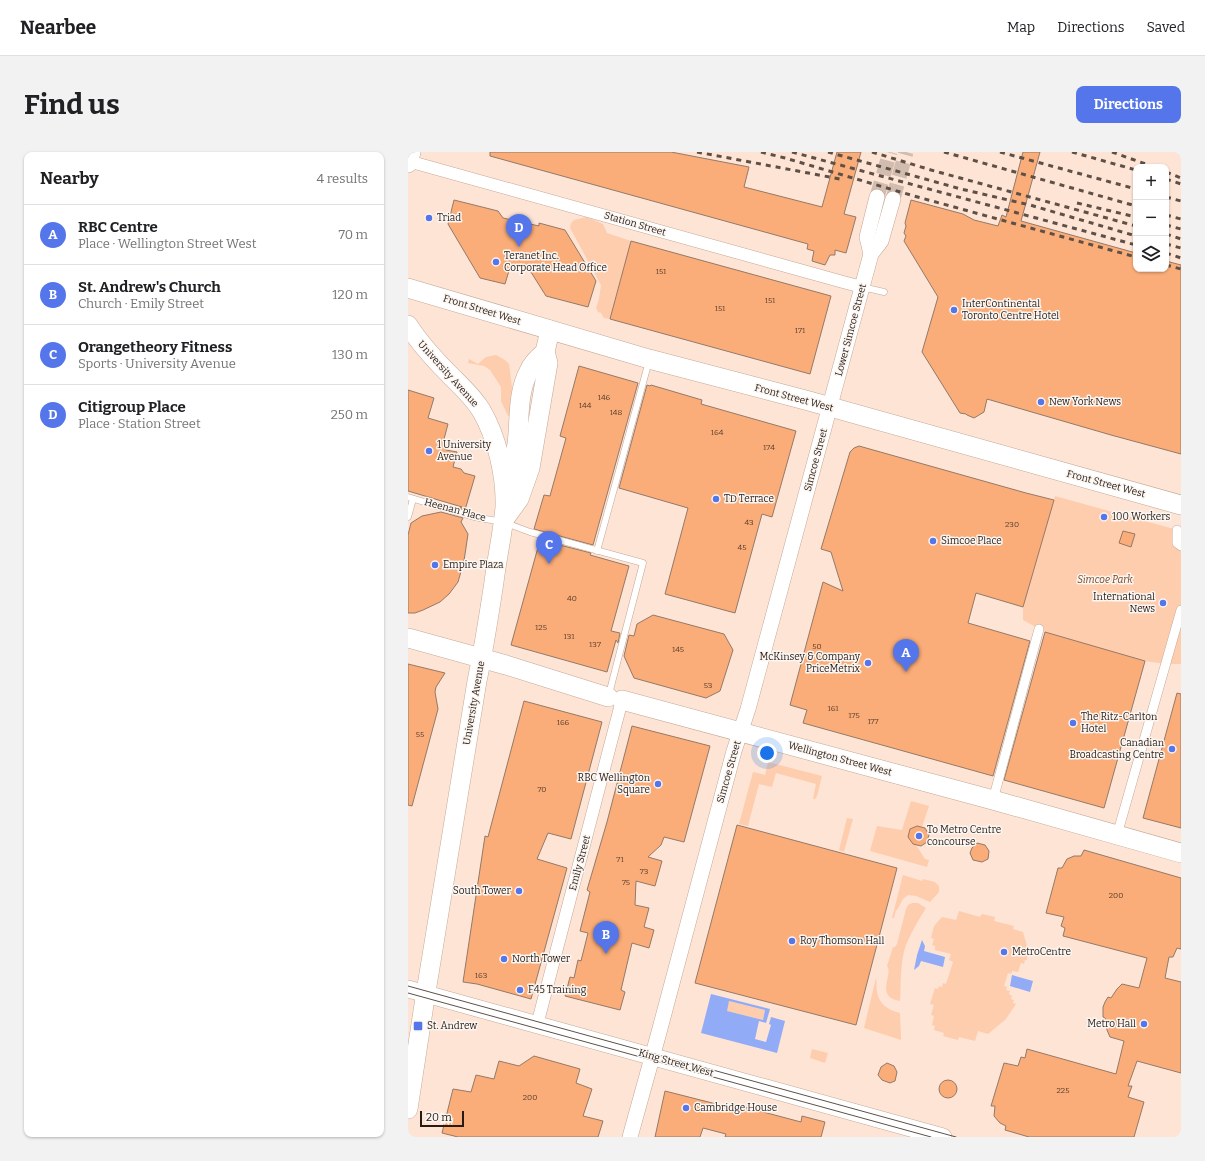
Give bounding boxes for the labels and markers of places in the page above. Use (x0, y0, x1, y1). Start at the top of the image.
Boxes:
place label: Triad (437, 212, 461, 224)
marker: Triad (424, 213, 434, 223)
pin: D (506, 214, 532, 247)
place label: Teranet Inc. Corporate Head Office (504, 250, 607, 274)
marker: Teranet Inc. Corporate Head Office (491, 257, 501, 267)
place label: InterContinental Toronto Centre Hotel (962, 298, 1059, 322)
marker: InterContinental Toronto Centre Hotel (949, 305, 959, 315)
place label: New York News (1049, 396, 1121, 408)
marker: New York News (1036, 397, 1046, 407)
place label: 1 University Avenue (437, 439, 492, 463)
marker: 1 University Avenue (424, 446, 434, 456)
place label: TD Terrace (724, 493, 774, 505)
marker: TD Terrace (711, 494, 721, 504)
place label: 100 Workers (1112, 511, 1170, 523)
marker: 100 Workers (1099, 512, 1109, 522)
pin: C (536, 531, 562, 564)
place label: Simcoe Place (941, 535, 1002, 547)
marker: Simcoe Place (928, 536, 938, 546)
place label: Empire Plaza (443, 559, 504, 571)
marker: Empire Plaza (430, 560, 440, 570)
place label: International News (1093, 591, 1155, 615)
marker: International News (1158, 598, 1168, 608)
pin: A (893, 639, 919, 672)
place label: McKinsey & Company PriceMetrix (759, 651, 861, 675)
marker: McKinsey & Company PriceMetrix (863, 658, 873, 668)
place label: The Ritz-Carlton Hotel (1081, 711, 1158, 735)
marker: The Ritz-Carlton Hotel (1068, 718, 1078, 728)
place label: Canadian Broadcasting Centre (1069, 737, 1165, 761)
marker: Canadian Broadcasting Centre (1167, 744, 1177, 754)
place label: RBC Wellington Square (578, 772, 651, 796)
marker: RBC Wellington Square (653, 779, 663, 789)
place label: To Metro Centre concourse (927, 824, 1001, 848)
marker: To Metro Centre concourse (914, 831, 924, 841)
place label: South Tower (453, 885, 512, 897)
marker: South Tower (514, 886, 524, 896)
pin: B (593, 921, 619, 954)
place label: Roy Thomson Hall (800, 935, 884, 947)
marker: Roy Thomson Hall (787, 936, 797, 946)
place label: MetroCentre (1012, 946, 1071, 958)
marker: MetroCentre (999, 947, 1009, 957)
place label: North Tower (512, 953, 571, 965)
marker: North Tower (499, 954, 509, 964)
place label: F45 Training (528, 984, 587, 996)
marker: F45 Training (515, 985, 525, 995)
place label: Metro Hall (1087, 1018, 1136, 1030)
marker: Metro Hall (1139, 1019, 1149, 1029)
marker: St. Andrew (412, 1020, 424, 1032)
place label: St. Andrew (427, 1020, 478, 1032)
place label: Cambridge House (694, 1102, 777, 1114)
marker: Cambridge House (681, 1103, 691, 1113)

